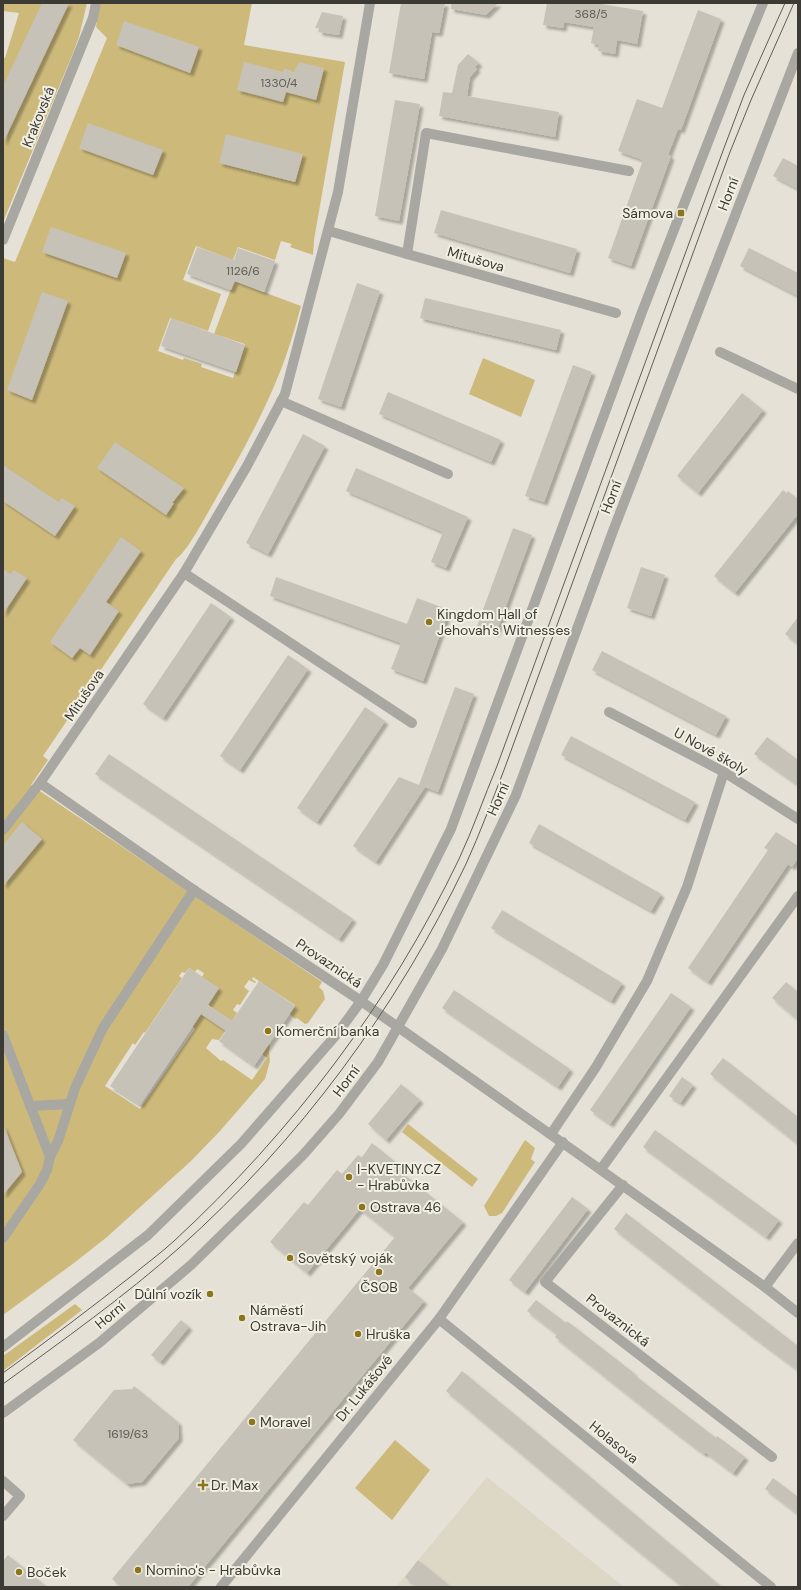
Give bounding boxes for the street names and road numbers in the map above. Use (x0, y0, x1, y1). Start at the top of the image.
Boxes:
street label: Krakovská (18, 84, 58, 150)
street label: Horní (713, 174, 743, 213)
street label: Mitušova (446, 242, 506, 276)
street label: Horní (596, 477, 626, 516)
street label: Mitušova (60, 666, 108, 724)
street label: U Nové školy (671, 723, 751, 779)
street label: Horní (483, 779, 514, 818)
street label: Provaznická (292, 934, 366, 992)
street label: Horní (329, 1061, 364, 1100)
street label: Provaznická (582, 1289, 654, 1351)
street label: Horní (91, 1297, 130, 1333)
street label: Dr. Lukášové (332, 1351, 396, 1425)
street label: Holasova (586, 1417, 642, 1467)

